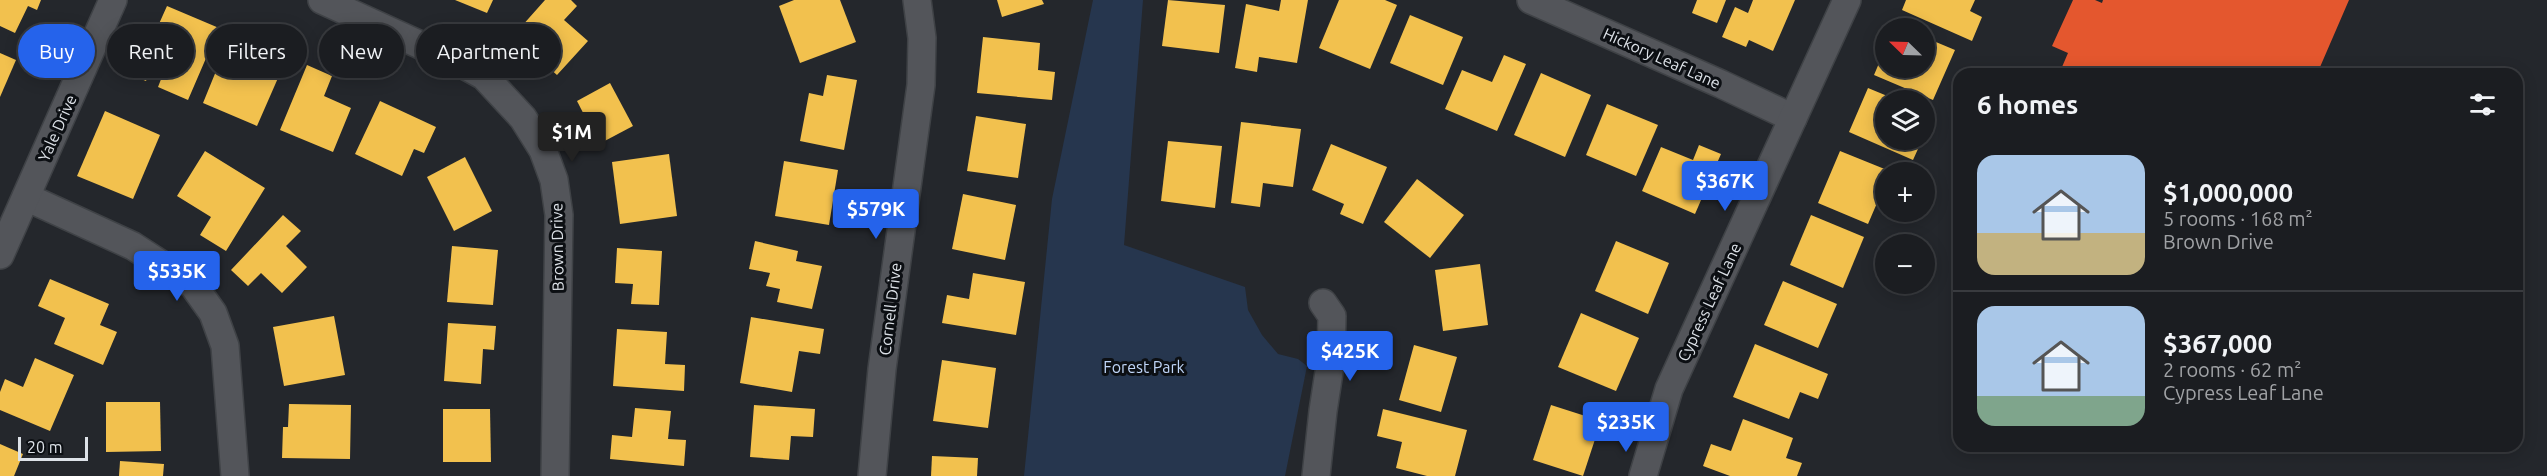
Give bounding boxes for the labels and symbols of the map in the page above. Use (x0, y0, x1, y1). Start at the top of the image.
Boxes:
north arrow (1875, 18, 1935, 78)
street label: Hickory Leaf Lane (1600, 24, 1724, 92)
street label: Yale Drive (34, 92, 80, 164)
pin: $1M (543, 112, 601, 163)
pin: $367K (1683, 161, 1767, 212)
pin: $579K (834, 189, 918, 240)
street label: Brown Drive (547, 203, 567, 291)
street label: Cypress Leaf Lane (1674, 240, 1744, 364)
pin: $535K (135, 251, 219, 302)
street label: Cornell Drive (875, 262, 905, 356)
pin: $425K (1308, 331, 1392, 382)
park label: Forest Park (1103, 358, 1185, 376)
pin: $235K (1584, 402, 1668, 453)
scale bar (18, 434, 88, 462)

